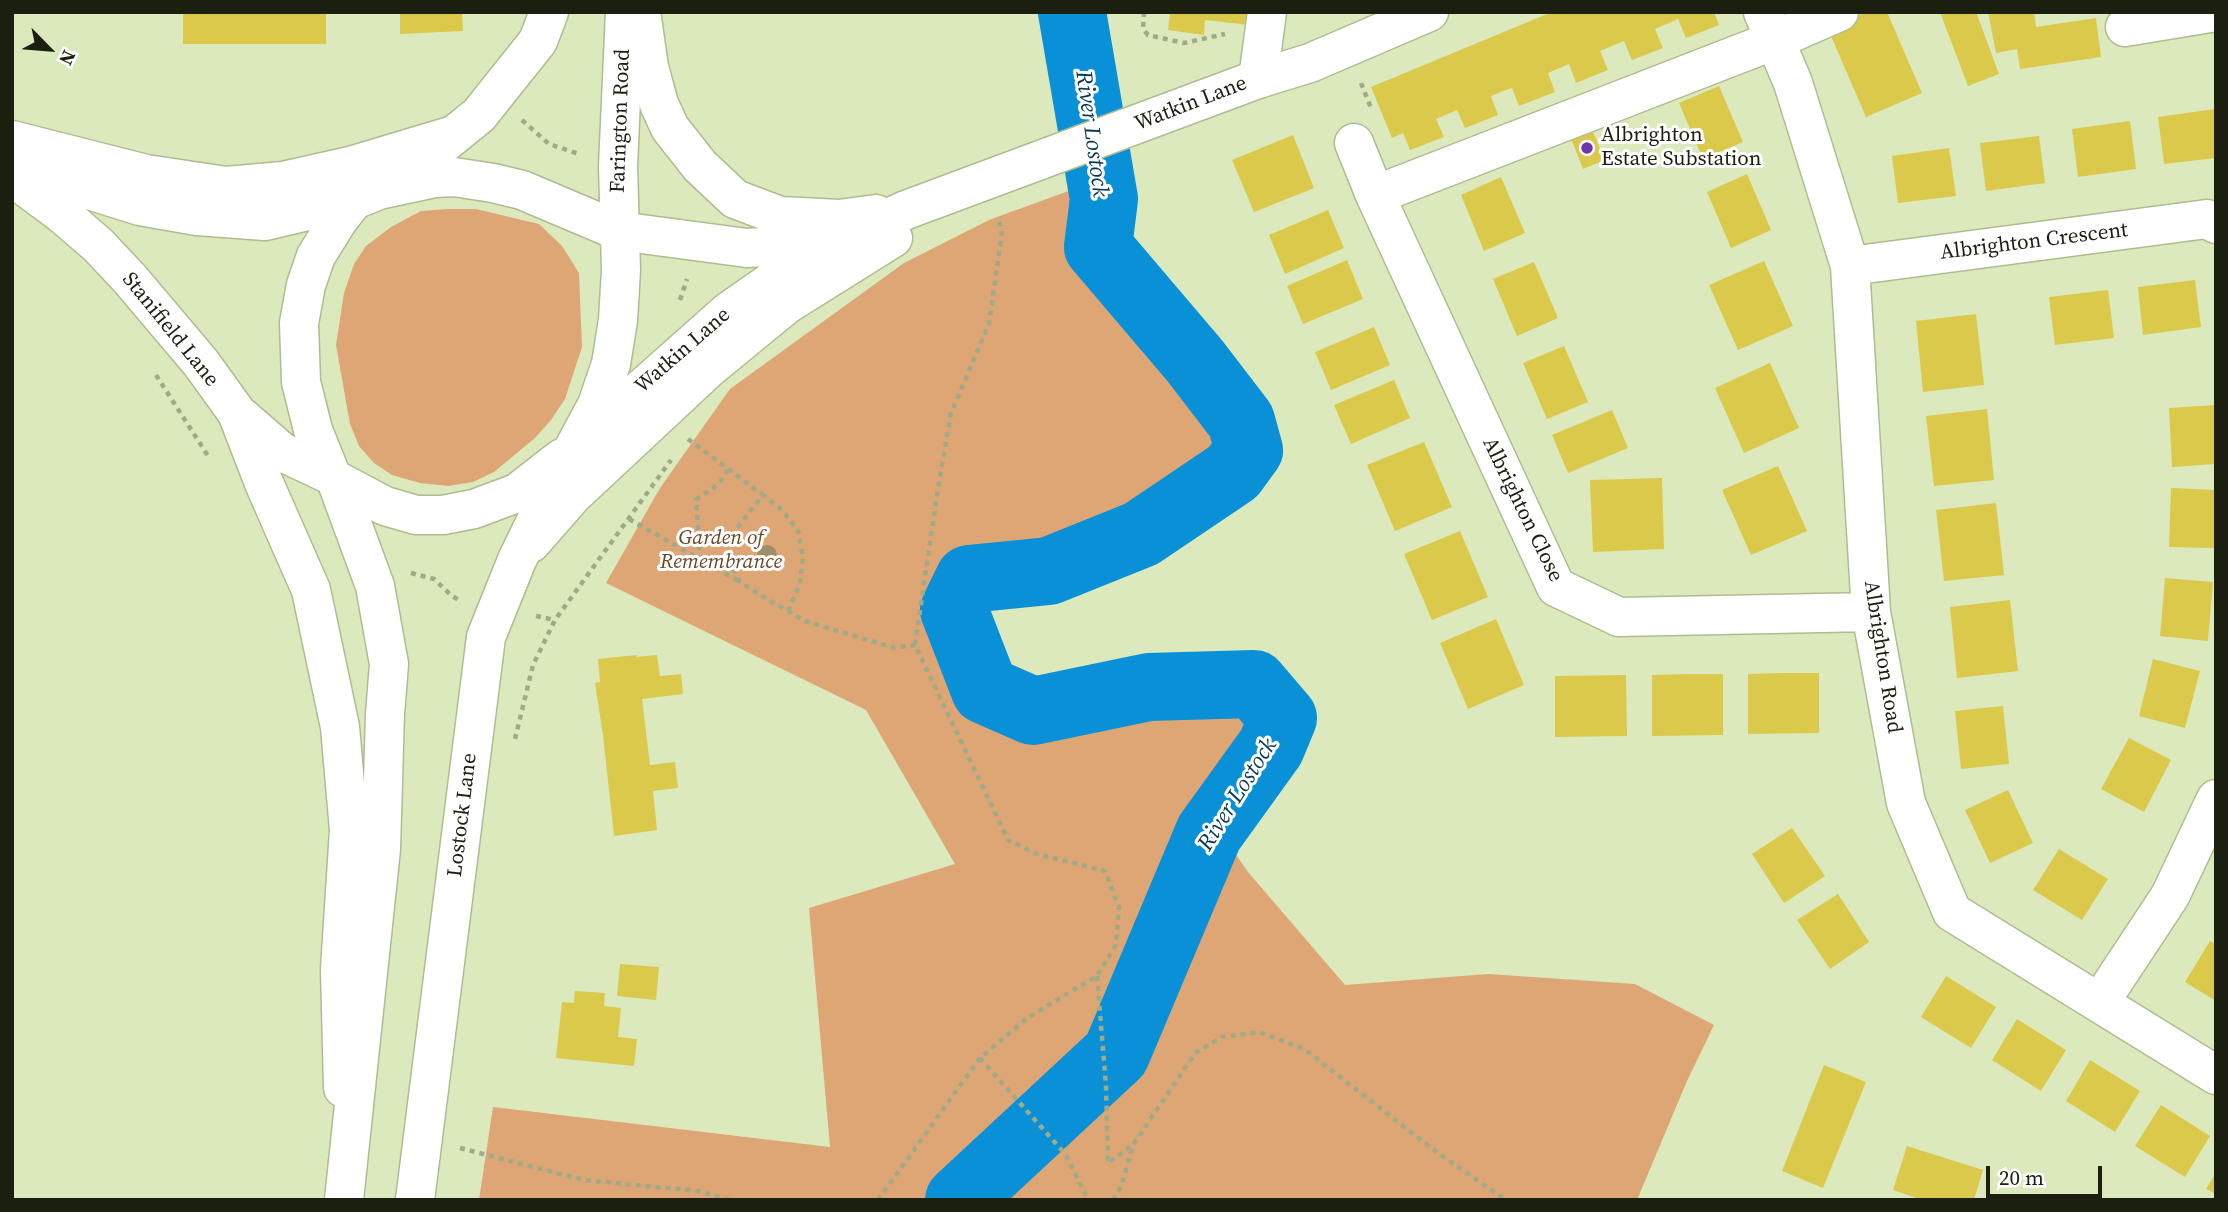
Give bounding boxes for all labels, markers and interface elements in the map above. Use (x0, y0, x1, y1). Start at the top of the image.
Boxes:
north arrow (14, 14, 84, 84)
text: N (53, 46, 83, 70)
street label: Farington Road (606, 49, 636, 193)
water label: River Lostock (1068, 69, 1114, 199)
street label: Watkin Lane (1131, 71, 1251, 137)
place label: Albrighton Estate Substation (1601, 123, 1762, 173)
marker: Albrighton Estate Substation (1579, 140, 1595, 156)
street label: Albrighton Crescent (1939, 218, 2129, 266)
street label: Stanifield Lane (116, 268, 224, 392)
street label: Watkin Lane (630, 303, 736, 399)
street label: Albrighton Close (1476, 434, 1568, 586)
park label: Garden of Remembrance (660, 526, 782, 576)
street label: Albrighton Road (1857, 579, 1907, 735)
water label: River Lostock (1193, 734, 1283, 856)
street label: Lostock Lane (443, 752, 483, 878)
scale bar (1990, 1152, 2106, 1196)
text: 20 m (1999, 1163, 2044, 1192)

